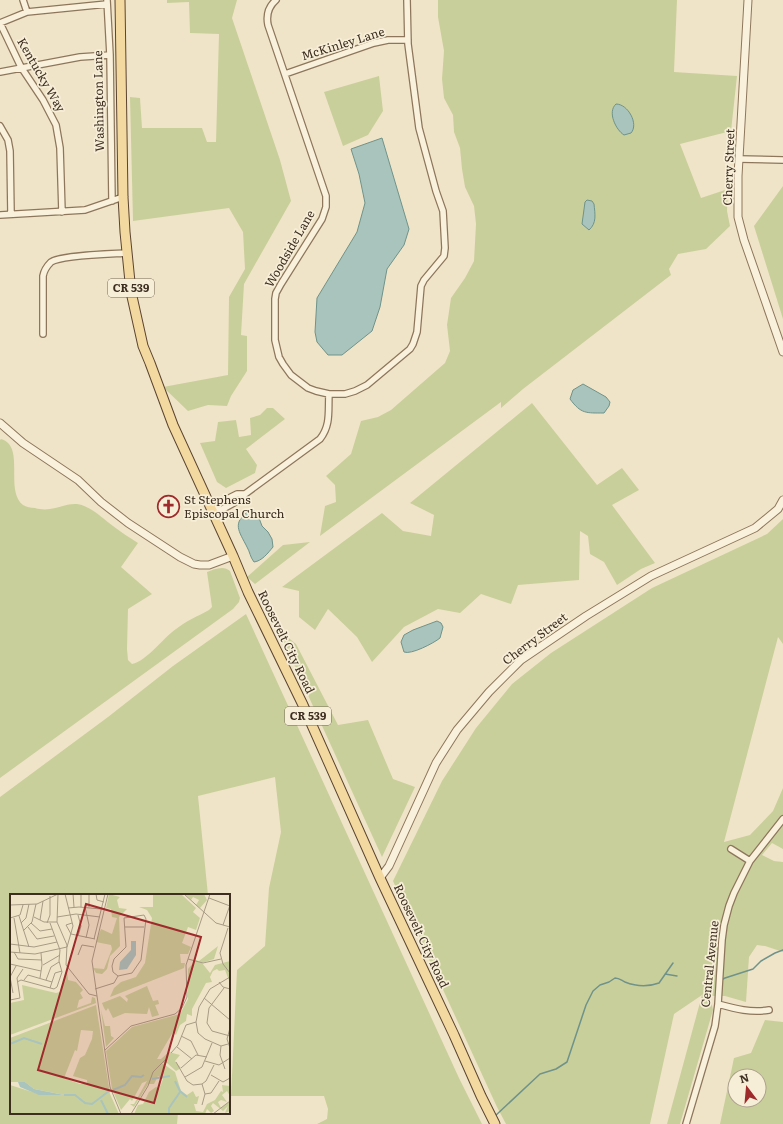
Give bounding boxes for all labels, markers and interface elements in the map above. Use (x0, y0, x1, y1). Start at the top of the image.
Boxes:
street label: McKinley Lane (299, 22, 387, 64)
street label: Kentucky Way (13, 34, 70, 115)
street label: Washington Lane (88, 50, 108, 152)
street label: Cherry Street (718, 128, 738, 206)
street label: Woodside Lane (260, 206, 319, 291)
road number: CR 539 (108, 279, 154, 297)
place label: St Stephens Episcopal Church (184, 490, 285, 522)
church icon: St Stephens Episcopal Church (156, 494, 182, 520)
street label: Roosevelt City Road (254, 587, 320, 697)
street label: Cherry Street (498, 608, 571, 669)
road number: CR 539 (285, 707, 331, 725)
street label: Roosevelt City Road (390, 881, 454, 991)
inset map (10, 894, 230, 1114)
street label: Central Avenue (695, 920, 723, 1008)
north arrow (727, 1068, 767, 1108)
text: N (737, 1068, 751, 1086)

